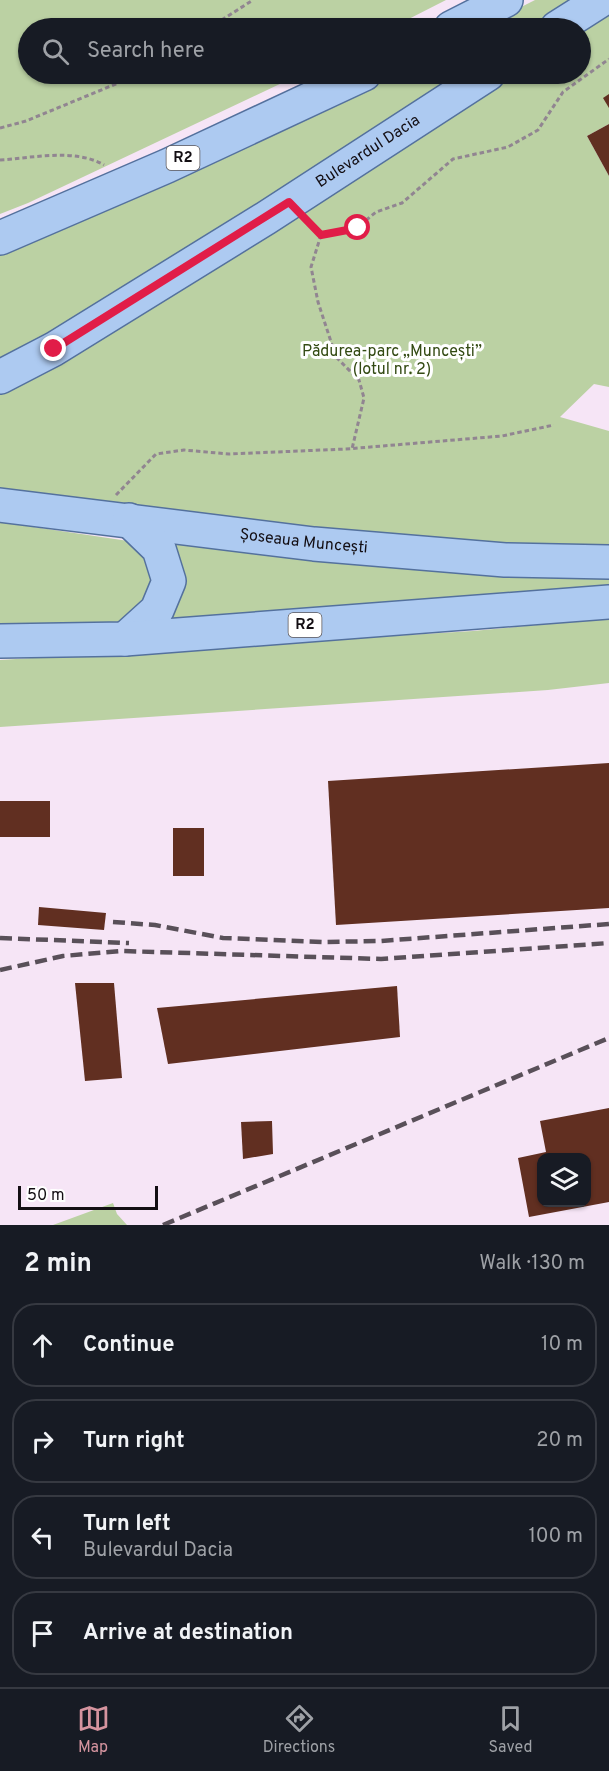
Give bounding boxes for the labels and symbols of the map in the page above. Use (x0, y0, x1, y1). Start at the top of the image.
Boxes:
street label: Bulevardul Dacia (312, 111, 424, 193)
road number: R2 (166, 146, 200, 170)
route start (344, 214, 370, 240)
route end (40, 335, 66, 361)
park label: Pădurea-parc „Muncești” (lotul nr. 2) (302, 342, 482, 380)
street label: Șoseaua Muncești (239, 525, 369, 558)
road number: R2 (288, 613, 322, 637)
scale bar (18, 1183, 158, 1210)

